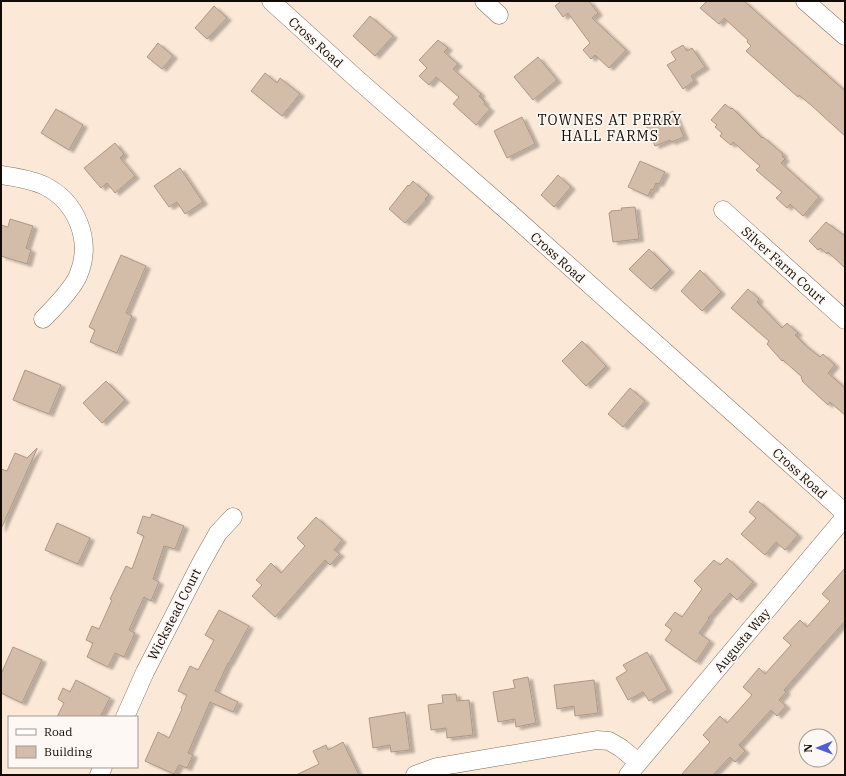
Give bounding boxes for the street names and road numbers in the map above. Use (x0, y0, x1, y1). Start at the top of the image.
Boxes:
street label: Cross Road (285, 13, 347, 71)
street label: Silver Farm Court (738, 223, 830, 308)
street label: Cross Road (527, 228, 589, 286)
street label: Cross Road (769, 444, 831, 502)
street label: Wickstead Court (144, 565, 205, 663)
street label: Augusta Way (711, 605, 774, 676)

